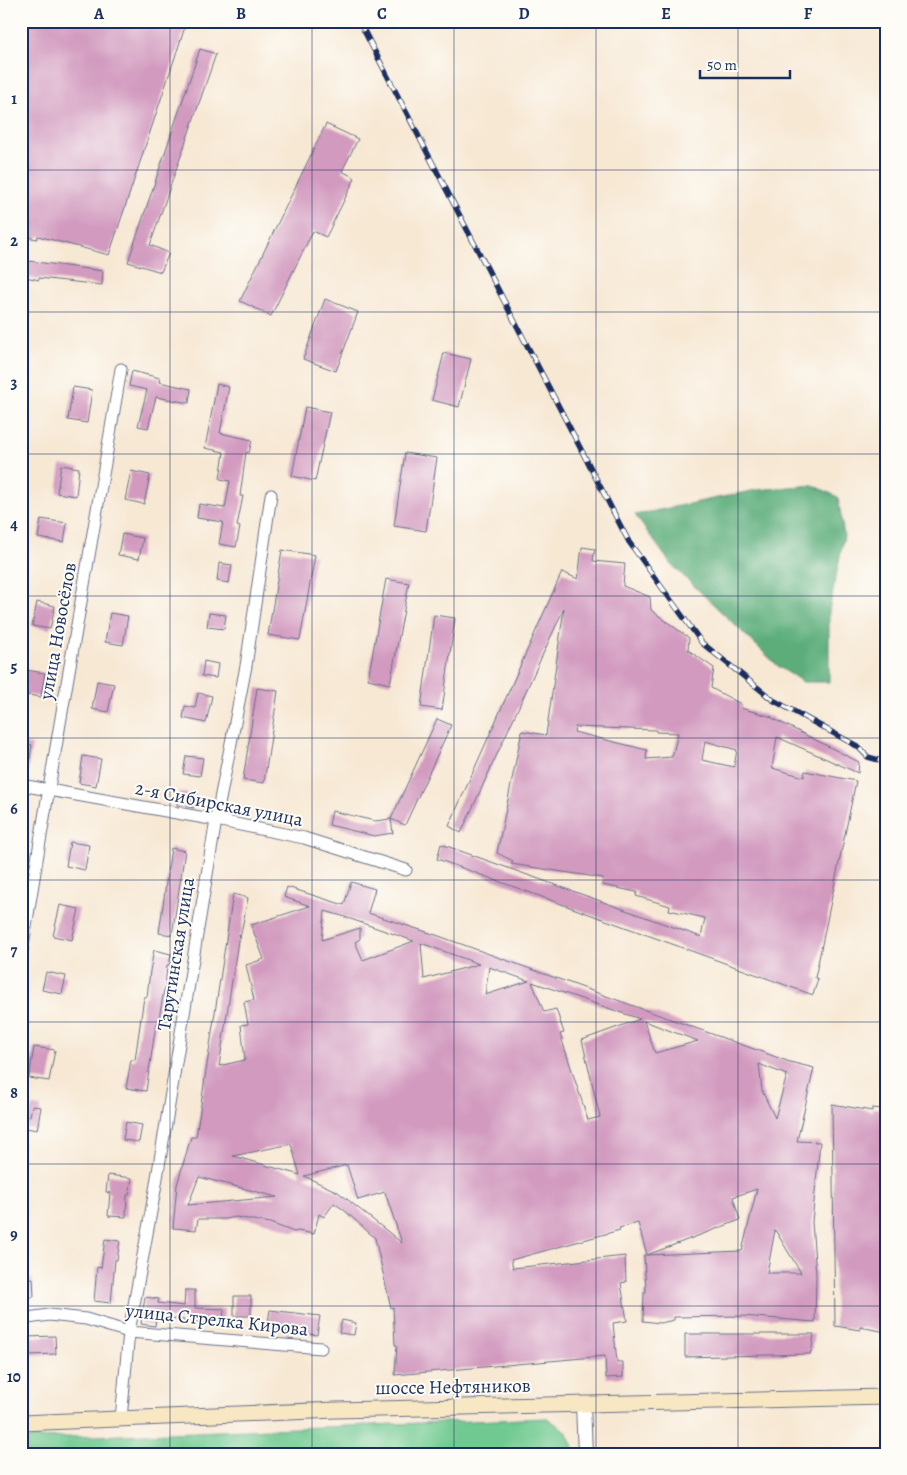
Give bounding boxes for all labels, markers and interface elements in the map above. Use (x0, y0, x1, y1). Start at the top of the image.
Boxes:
text: A (93, 3, 105, 25)
text: B (236, 3, 246, 25)
text: C (377, 3, 387, 25)
text: D (518, 3, 530, 25)
text: E (661, 3, 671, 25)
text: F (804, 3, 813, 25)
scale bar (700, 48, 790, 80)
text: 50 m (707, 55, 737, 75)
text: 1 (11, 88, 17, 110)
text: 2 (10, 230, 18, 252)
text: 3 (11, 372, 18, 394)
text: 4 (10, 514, 18, 536)
street label: улица Новосёлов (33, 560, 83, 703)
text: 5 (11, 656, 18, 678)
street label: 2-я Сибирская улица (133, 775, 305, 833)
text: 6 (10, 798, 18, 820)
street label: Тарутинская улица (151, 875, 201, 1033)
text: 7 (11, 940, 18, 962)
text: 8 (10, 1082, 18, 1104)
text: 9 (10, 1224, 18, 1246)
street label: улица Стрелка Кирова (123, 1297, 310, 1343)
text: 10 (7, 1366, 21, 1388)
street label: шоссе Нефтяников (375, 1373, 531, 1401)

